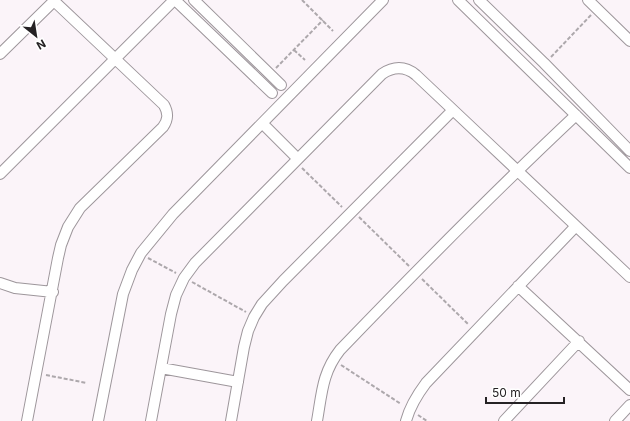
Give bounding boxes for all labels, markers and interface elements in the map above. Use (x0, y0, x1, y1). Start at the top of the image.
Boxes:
north arrow (16, 16, 56, 56)
text: N (34, 37, 48, 53)
scale bar (486, 379, 564, 405)
text: 50 m (492, 385, 521, 400)

